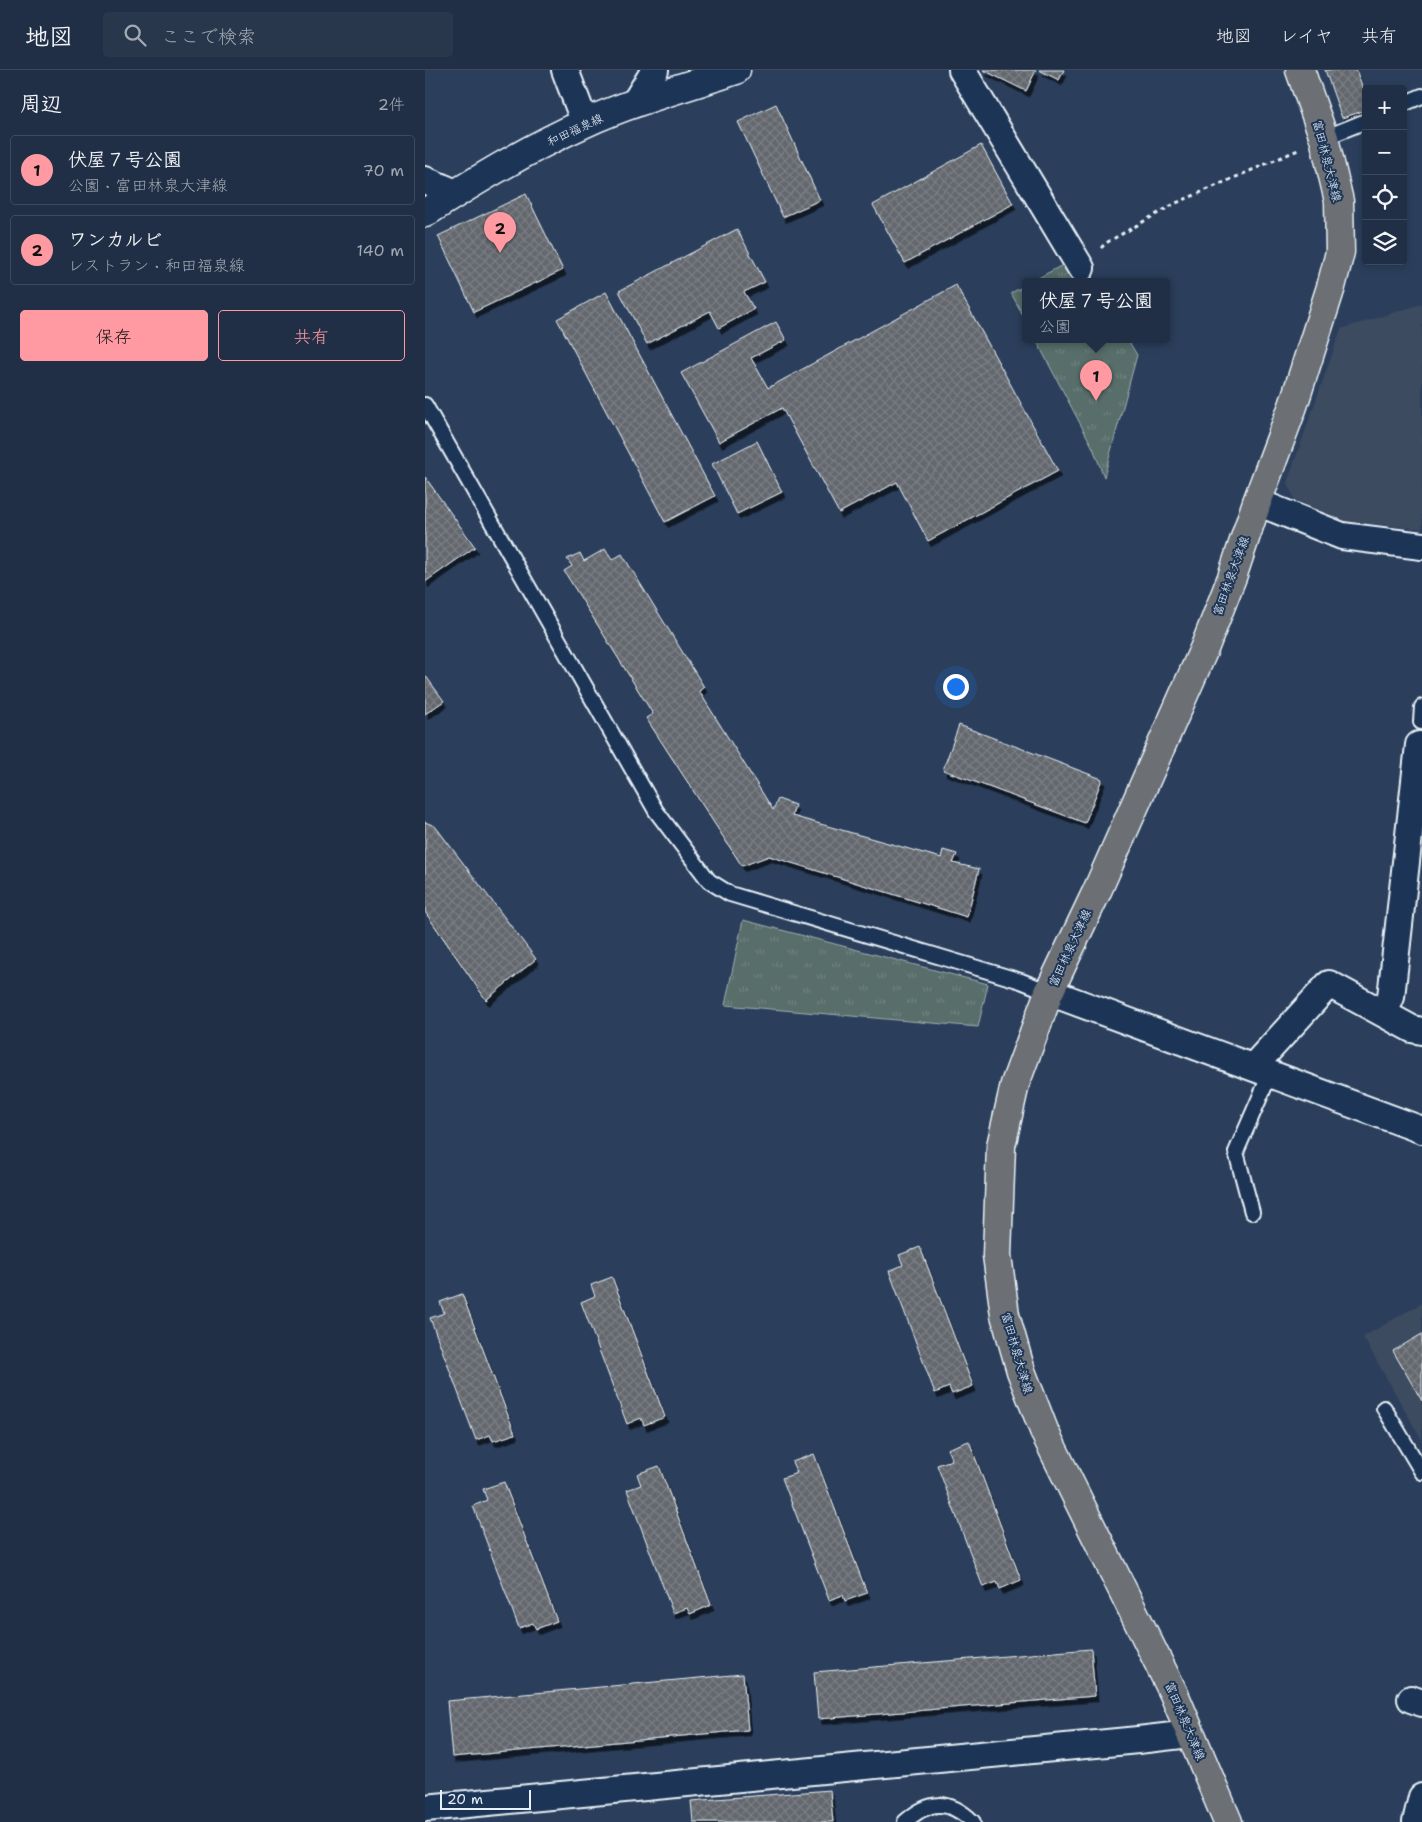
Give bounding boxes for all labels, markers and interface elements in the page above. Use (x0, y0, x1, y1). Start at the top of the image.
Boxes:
search box (103, 12, 453, 57)
text: 地図 (25, 21, 73, 53)
icon: search (121, 21, 149, 49)
text: ここで検索 (161, 24, 256, 49)
text: 地図 (1216, 24, 1252, 48)
text: レイヤ (1280, 24, 1333, 48)
text: 共有 (1361, 24, 1397, 48)
map controls (1362, 85, 1407, 265)
button: + (1362, 85, 1407, 130)
text: 周辺 (20, 90, 62, 118)
text: 2件 (378, 94, 405, 115)
street label: 和田福泉線 (544, 110, 606, 150)
street label: 富田林泉大津線 (1309, 118, 1345, 204)
button: − (1362, 130, 1407, 175)
text: 伏屋７号公園 (68, 147, 182, 172)
text: 1 (33, 160, 41, 181)
text: 70 m (363, 160, 404, 181)
text: 公園 · 富田林泉大津線 (68, 175, 227, 196)
button: locate (1362, 175, 1407, 220)
pin: 2 (484, 212, 516, 253)
button: layers (1362, 220, 1407, 265)
text: ワンカルビ (68, 227, 163, 252)
text: 2 (31, 240, 43, 261)
text: 140 m (357, 240, 404, 261)
text: レストラン · 和田福泉線 (68, 255, 245, 276)
popup (1022, 278, 1170, 343)
text: 伏屋７号公園 (1039, 288, 1153, 313)
button: 保存 (20, 310, 208, 361)
button: 共有 (218, 310, 405, 361)
text: 公園 (1039, 316, 1071, 337)
pin: 1 (1080, 360, 1112, 401)
street label: 富田林泉大津線 (1209, 534, 1253, 618)
your location (943, 674, 969, 700)
street label: 富田林泉大津線 (1045, 907, 1095, 989)
street label: 富田林泉大津線 (998, 1310, 1036, 1396)
street label: 富田林泉大津線 (1161, 1679, 1209, 1763)
scale bar (440, 1787, 531, 1810)
text: 20 m (447, 1790, 483, 1808)

